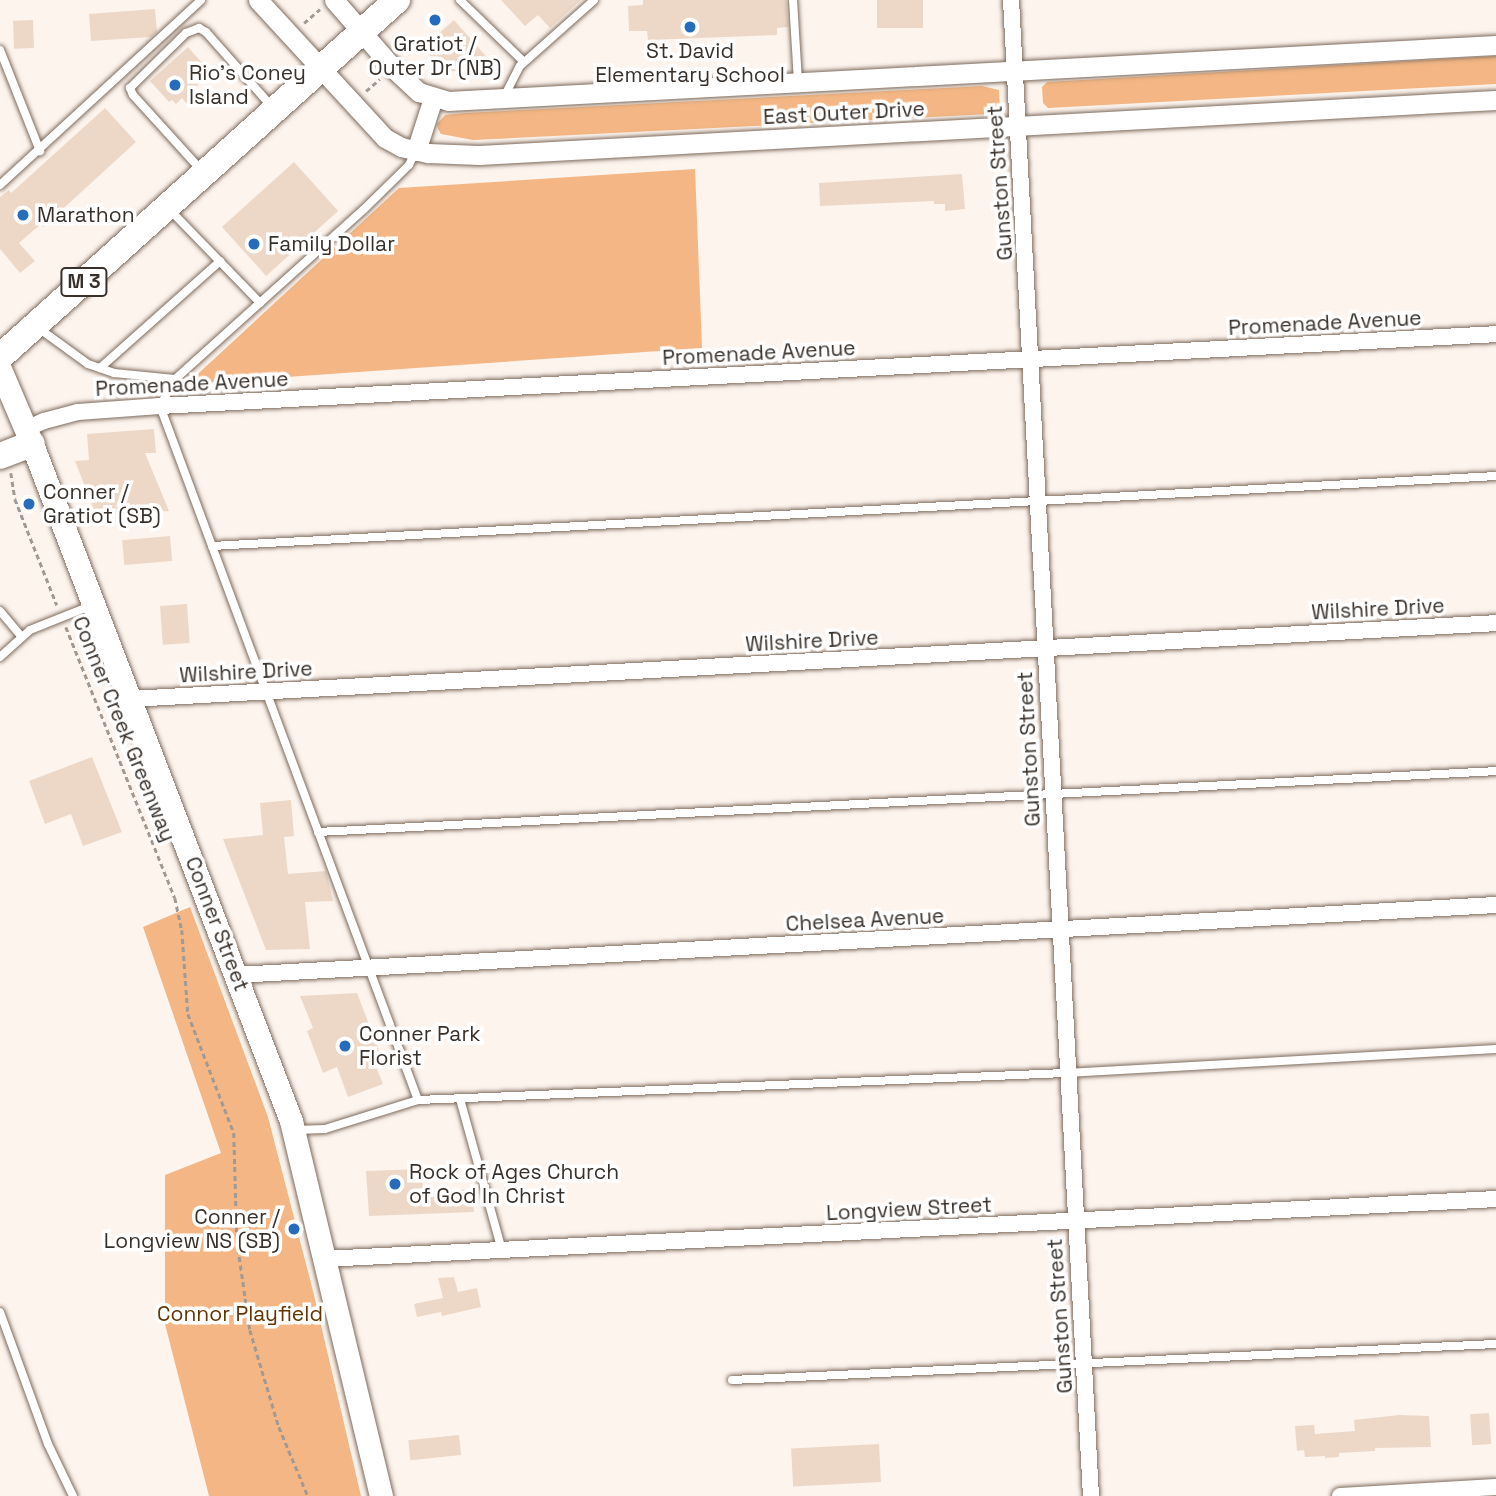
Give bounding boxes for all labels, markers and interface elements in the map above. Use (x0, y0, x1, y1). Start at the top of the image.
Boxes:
marker: Gratiot / Outer Dr (NB) (427, 12, 443, 28)
marker: St. David Elementary School (682, 19, 698, 35)
place label: Gratiot / Outer Dr (NB) (369, 31, 501, 81)
place label: St. David Elementary School (595, 38, 785, 88)
place label: Rio's Coney Island (189, 60, 306, 110)
marker: Rio's Coney Island (167, 77, 183, 93)
street label: East Outer Drive (762, 96, 926, 130)
street label: Gunston Street (982, 105, 1018, 261)
place label: Marathon (37, 202, 135, 228)
marker: Marathon (15, 207, 31, 223)
place label: Family Dollar (268, 231, 395, 257)
marker: Family Dollar (246, 236, 262, 252)
road number: M 3 (60, 266, 108, 298)
street label: Promenade Avenue (1228, 305, 1422, 341)
street label: Promenade Avenue (662, 335, 856, 371)
street label: Promenade Avenue (95, 366, 289, 402)
place label: Conner / Gratiot (SB) (43, 479, 161, 529)
marker: Conner / Gratiot (SB) (21, 496, 37, 512)
street label: Wilshire Drive (1311, 593, 1445, 625)
street label: Conner Creek Greenway (67, 613, 181, 845)
street label: Wilshire Drive (745, 625, 879, 657)
street label: Wilshire Drive (179, 656, 313, 688)
street label: Gunston Street (1012, 671, 1046, 827)
street label: Conner Street (180, 853, 254, 995)
street label: Chelsea Avenue (785, 903, 945, 937)
place label: Conner Park Florist (359, 1021, 481, 1071)
marker: Conner Park Florist (337, 1038, 353, 1054)
place label: Rock of Ages Church of God In Christ (409, 1159, 619, 1209)
marker: Rock of Ages Church of God In Christ (387, 1176, 403, 1192)
street label: Longview Street (826, 1192, 992, 1226)
place label: Conner / Longview NS (SB) (104, 1204, 280, 1254)
marker: Conner / Longview NS (SB) (286, 1221, 302, 1237)
street label: Gunston Street (1042, 1238, 1078, 1394)
park label: Connor Playfield (157, 1301, 323, 1327)

